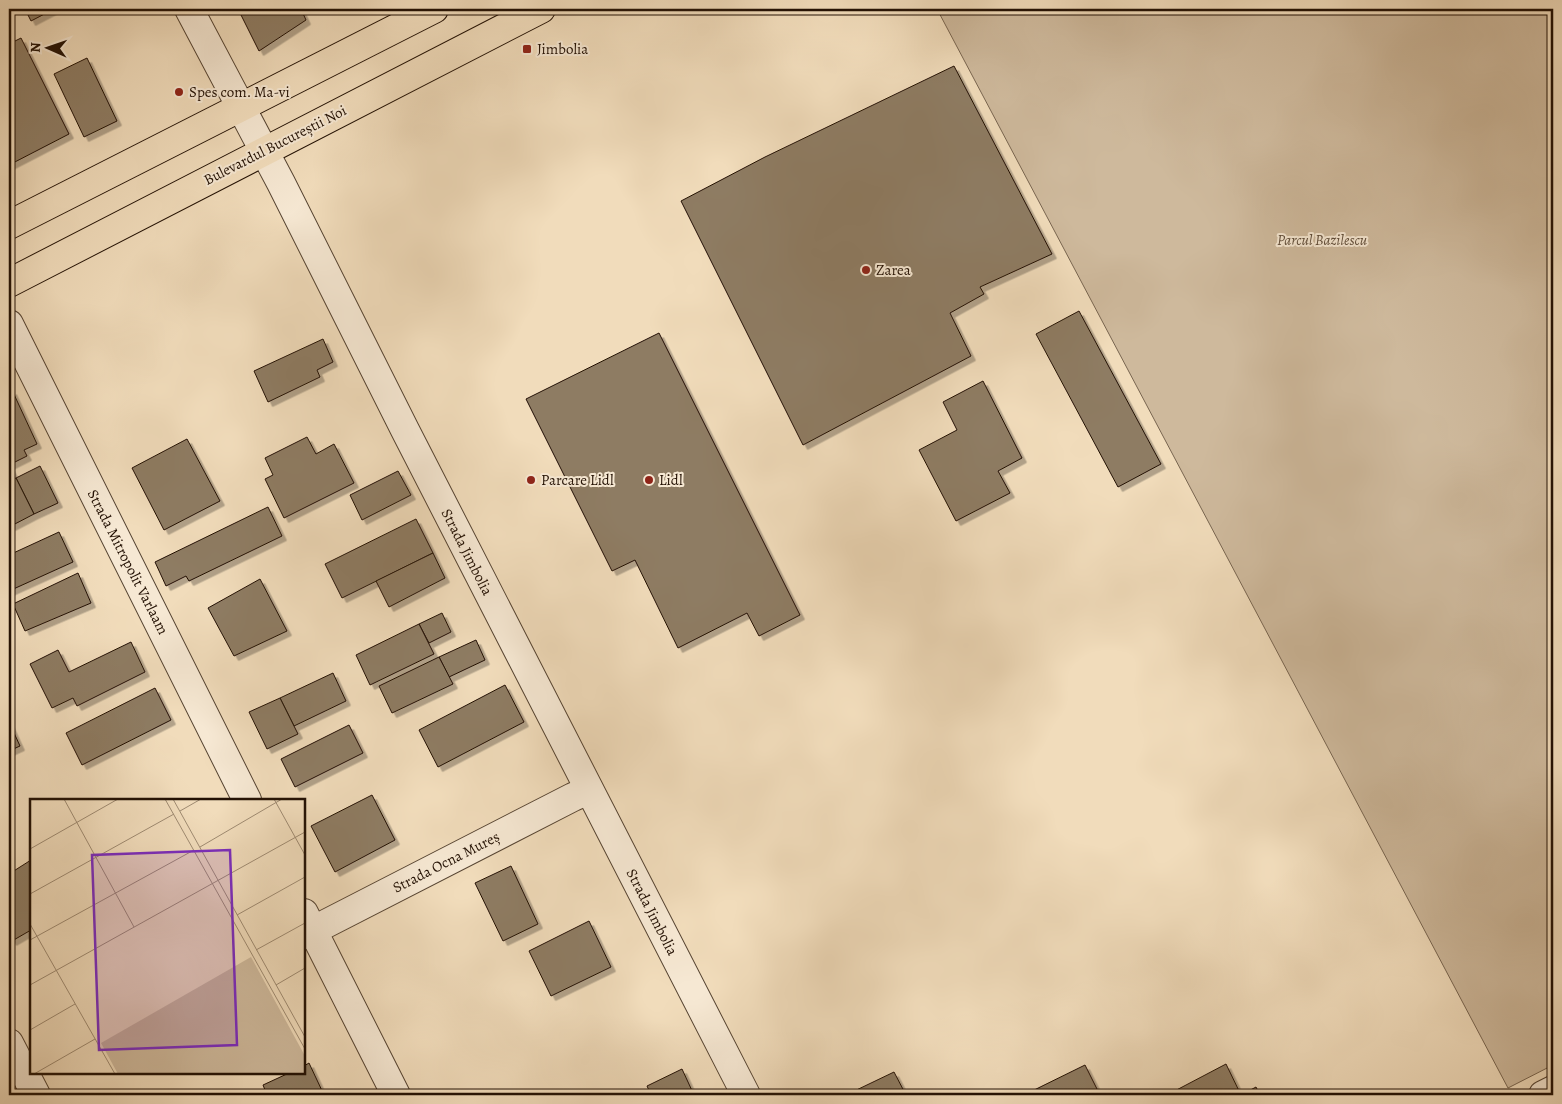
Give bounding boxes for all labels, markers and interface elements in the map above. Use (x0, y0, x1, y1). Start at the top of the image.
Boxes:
north arrow (22, 22, 72, 72)
place label: Jimbolia (537, 39, 588, 59)
text: N (26, 42, 45, 53)
marker: Jimbolia (521, 43, 533, 55)
place label: Spes com. Ma-vi (189, 82, 290, 102)
marker: Spes com. Ma-vi (173, 86, 185, 98)
street label: Bulevardul Bucureștii Noi (200, 100, 350, 190)
park label: Parcul Bazilescu (1277, 230, 1367, 250)
place label: Zarea (876, 260, 911, 280)
marker: Zarea (860, 264, 872, 276)
place label: Parcare Lidl (541, 470, 614, 490)
place label: Lidl (659, 470, 683, 490)
marker: Parcare Lidl (525, 474, 537, 486)
marker: Lidl (643, 474, 655, 486)
street label: Strada Mitropolit Varlaam (83, 486, 174, 638)
street label: Strada Jimbolia (437, 505, 497, 599)
inset map (30, 799, 305, 1074)
street label: Strada Ocna Mureș (389, 826, 503, 898)
street label: Strada Jimbolia (622, 865, 682, 959)

